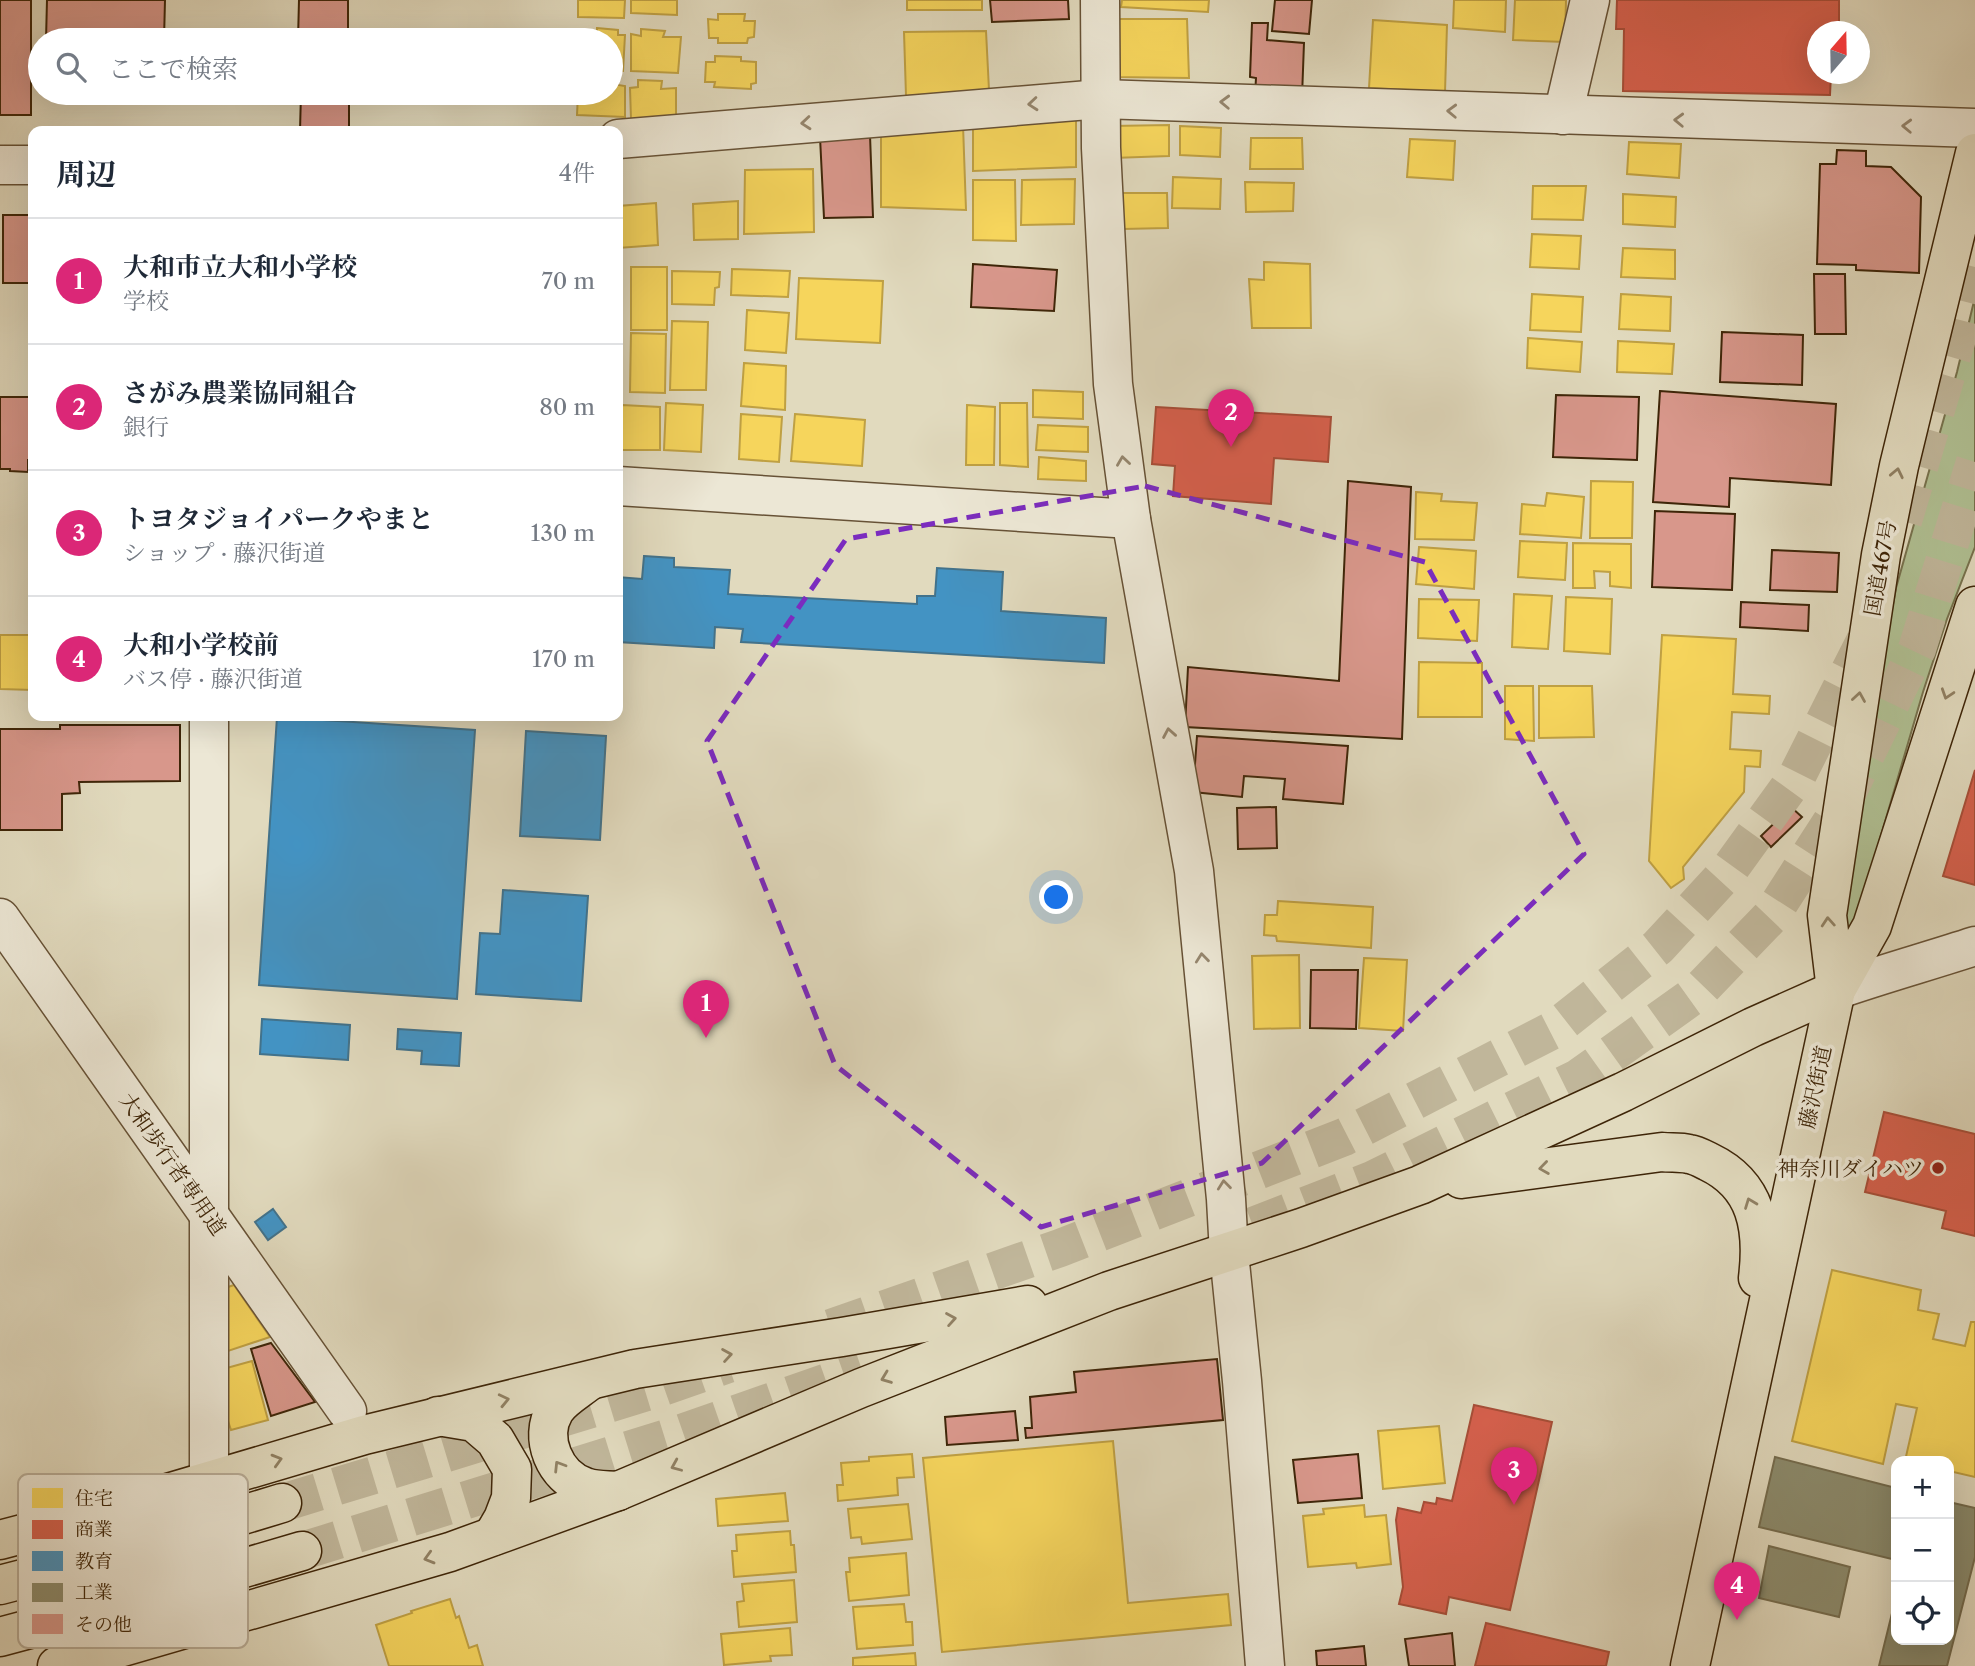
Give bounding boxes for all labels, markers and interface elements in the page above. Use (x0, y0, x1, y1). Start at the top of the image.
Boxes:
north arrow (1807, 21, 1870, 84)
search box (28, 28, 623, 105)
icon: search (52, 48, 90, 86)
text: ここで検索 (108, 53, 238, 85)
one-way arrow (1219, 95, 1230, 110)
one-way arrow (1027, 96, 1038, 111)
one-way arrow (1446, 104, 1457, 119)
one-way arrow (1674, 112, 1685, 127)
one-way arrow (800, 115, 811, 130)
one-way arrow (1901, 119, 1912, 134)
text: 周辺 (56, 156, 116, 193)
text: 4件 (559, 159, 595, 187)
text: 大和市立大和小学校 (123, 251, 357, 283)
text: 1 (74, 267, 84, 295)
text: 70 m (542, 267, 595, 295)
text: 学校 (123, 287, 169, 315)
text: さがみ農業協同組合 (123, 377, 357, 409)
pin: 2 (1208, 389, 1254, 447)
text: 2 (72, 393, 86, 421)
text: 80 m (539, 393, 595, 421)
text: 銀行 (123, 413, 169, 441)
one-way arrow (1116, 455, 1131, 466)
one-way arrow (1889, 467, 1904, 479)
text: トヨタジョイパークやまと (123, 503, 434, 535)
street label: 国道467号 (1859, 518, 1901, 618)
text: 3 (73, 519, 86, 547)
text: 130 m (531, 519, 595, 547)
text: ショップ · 藤沢街道 (123, 539, 325, 567)
text: 大和小学校前 (123, 629, 279, 661)
text: 4 (72, 645, 86, 673)
text: 170 m (532, 645, 595, 673)
text: バス停 · 藤沢街道 (123, 665, 303, 693)
one-way arrow (1940, 688, 1955, 700)
one-way arrow (1851, 691, 1866, 703)
one-way arrow (1162, 727, 1177, 739)
your location (1039, 880, 1073, 914)
one-way arrow (1821, 916, 1836, 927)
one-way arrow (1195, 952, 1210, 963)
pin: 1 (683, 980, 729, 1038)
street label: 藤沢街道 (1794, 1043, 1836, 1131)
street label: 大和歩行者専用道 (115, 1088, 231, 1240)
place label: 神奈川ダイハツ (1778, 1156, 1924, 1181)
one-way arrow (1538, 1160, 1550, 1175)
marker: 神奈川ダイハツ (1930, 1160, 1946, 1176)
one-way arrow (1217, 1179, 1232, 1190)
one-way arrow (1745, 1197, 1759, 1209)
one-way arrow (945, 1312, 957, 1327)
one-way arrow (721, 1348, 733, 1363)
one-way arrow (881, 1370, 893, 1384)
one-way arrow (498, 1394, 510, 1409)
pin: 3 (1491, 1447, 1537, 1505)
one-way arrow (271, 1454, 283, 1469)
map controls (1891, 1456, 1954, 1645)
button: + (1891, 1456, 1954, 1519)
one-way arrow (671, 1458, 683, 1472)
one-way arrow (554, 1461, 567, 1474)
legend (18, 1474, 248, 1648)
text: 住宅 (75, 1487, 113, 1510)
text: 商業 (75, 1518, 113, 1541)
button: − (1891, 1519, 1954, 1582)
text: 教育 (75, 1550, 113, 1573)
one-way arrow (423, 1550, 435, 1565)
pin: 4 (1714, 1562, 1760, 1620)
text: 工業 (75, 1581, 113, 1604)
button: locate (1891, 1582, 1954, 1645)
text: その他 (75, 1613, 132, 1636)

